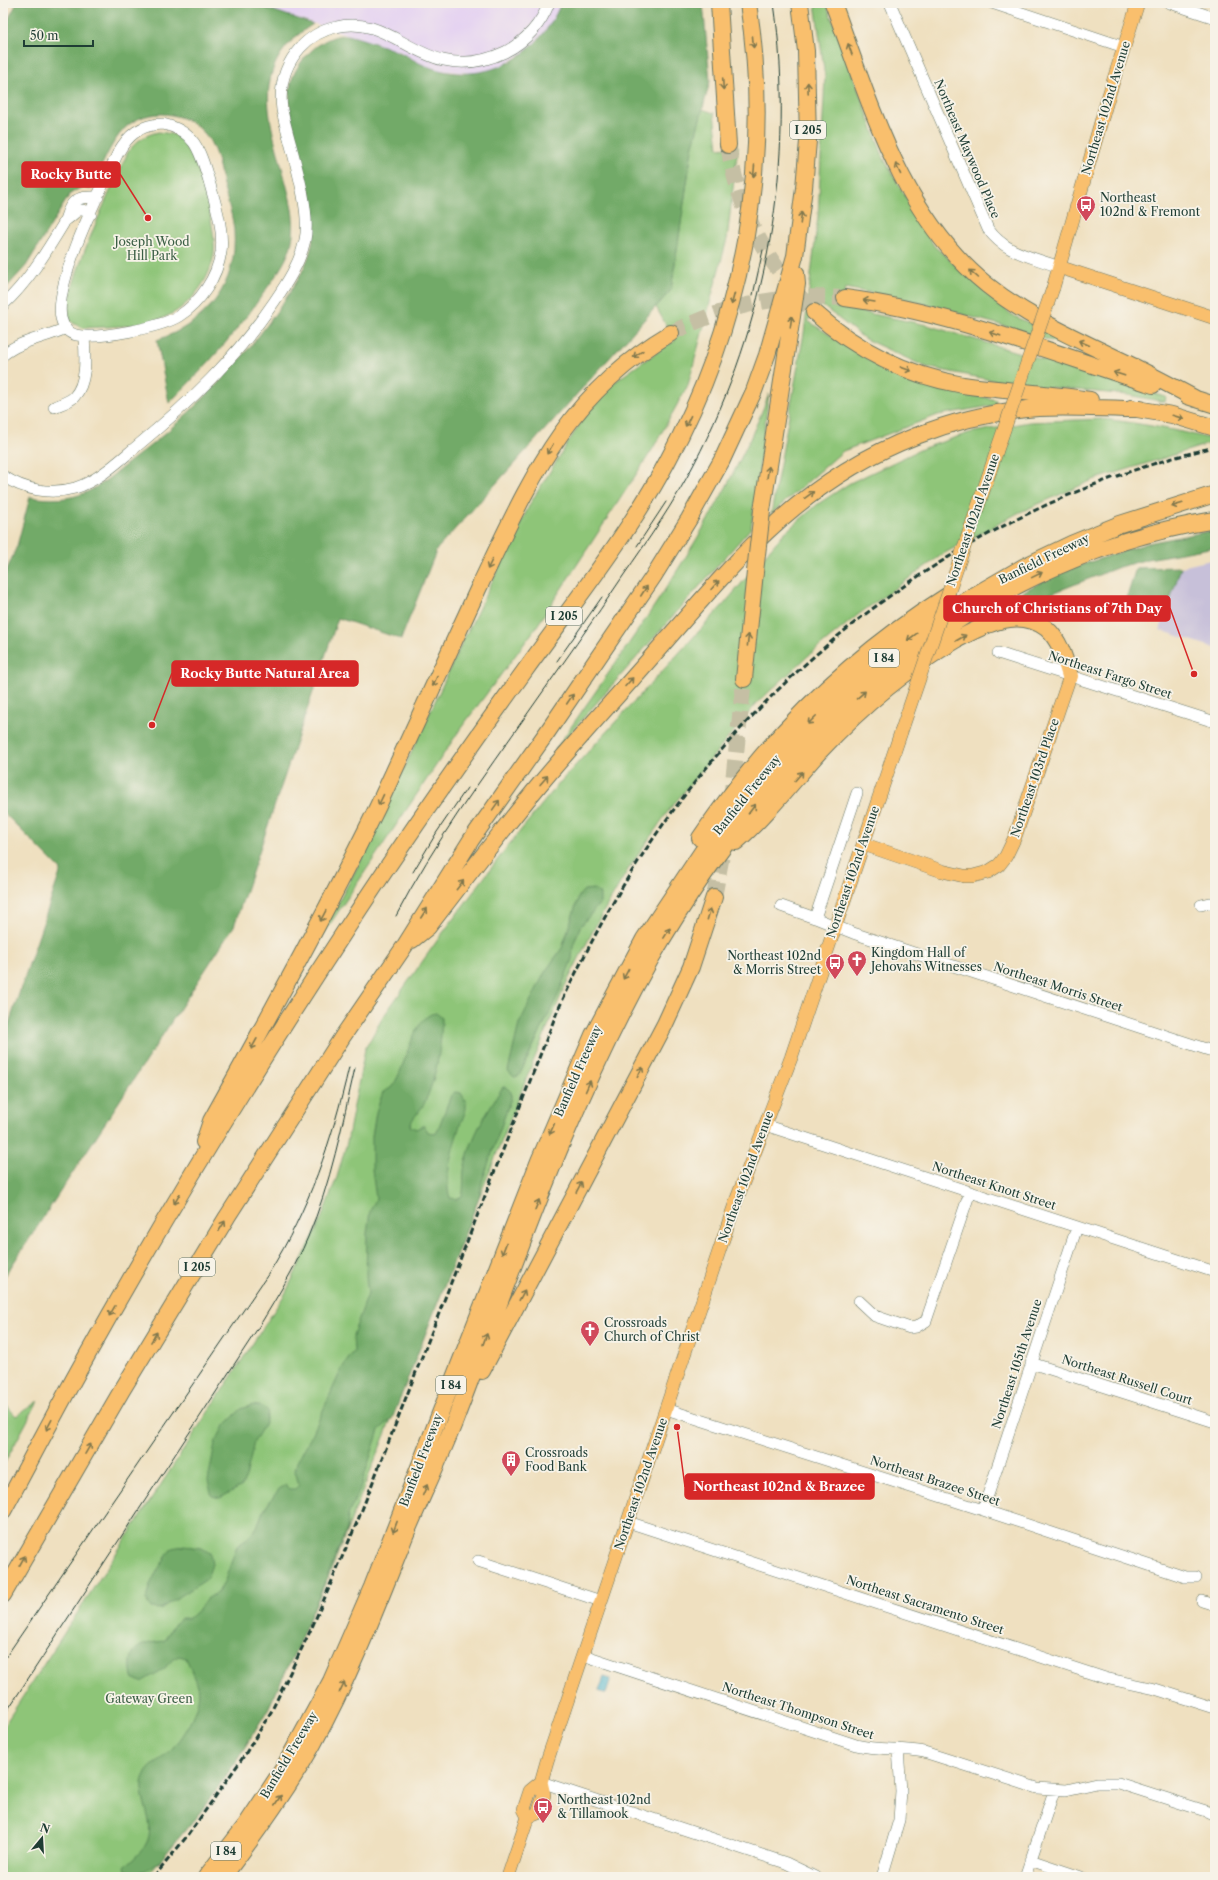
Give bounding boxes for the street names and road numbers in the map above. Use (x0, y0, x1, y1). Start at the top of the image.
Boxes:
street label: Northeast 102nd Avenue (1078, 39, 1133, 177)
street label: Northeast Maywood Place (931, 77, 1004, 221)
road number: I 205 (790, 121, 826, 139)
street label: Northeast 102nd Avenue (943, 451, 1002, 588)
street label: Banfield Freeway (996, 530, 1092, 587)
road number: I 205 (546, 607, 582, 625)
street label: Northeast Fargo Street (1047, 647, 1175, 702)
road number: I 84 (869, 649, 899, 667)
street label: Northeast 103rd Place (1007, 716, 1062, 839)
street label: Banfield Freeway (710, 751, 784, 838)
street label: Northeast 102nd Avenue (823, 803, 882, 940)
street label: Northeast Morris Street (992, 959, 1125, 1015)
street label: Banfield Freeway (551, 1022, 605, 1119)
street label: Northeast 102nd Avenue (715, 1109, 776, 1245)
street label: Northeast Knott Street (930, 1158, 1059, 1213)
road number: I 205 (179, 1258, 215, 1276)
street label: Northeast 105th Avenue (988, 1297, 1045, 1431)
street label: Northeast Russell Court (1060, 1351, 1195, 1408)
road number: I 84 (436, 1376, 466, 1394)
street label: Banfield Freeway (396, 1411, 445, 1509)
street label: Northeast 102nd Avenue (611, 1415, 670, 1552)
street label: Northeast Brazee Street (868, 1452, 1003, 1509)
street label: Northeast Sacramento Street (845, 1572, 1007, 1637)
street label: Northeast Thompson Street (720, 1679, 877, 1742)
street label: Banfield Freeway (257, 1708, 321, 1801)
road number: I 84 (211, 1842, 241, 1860)

